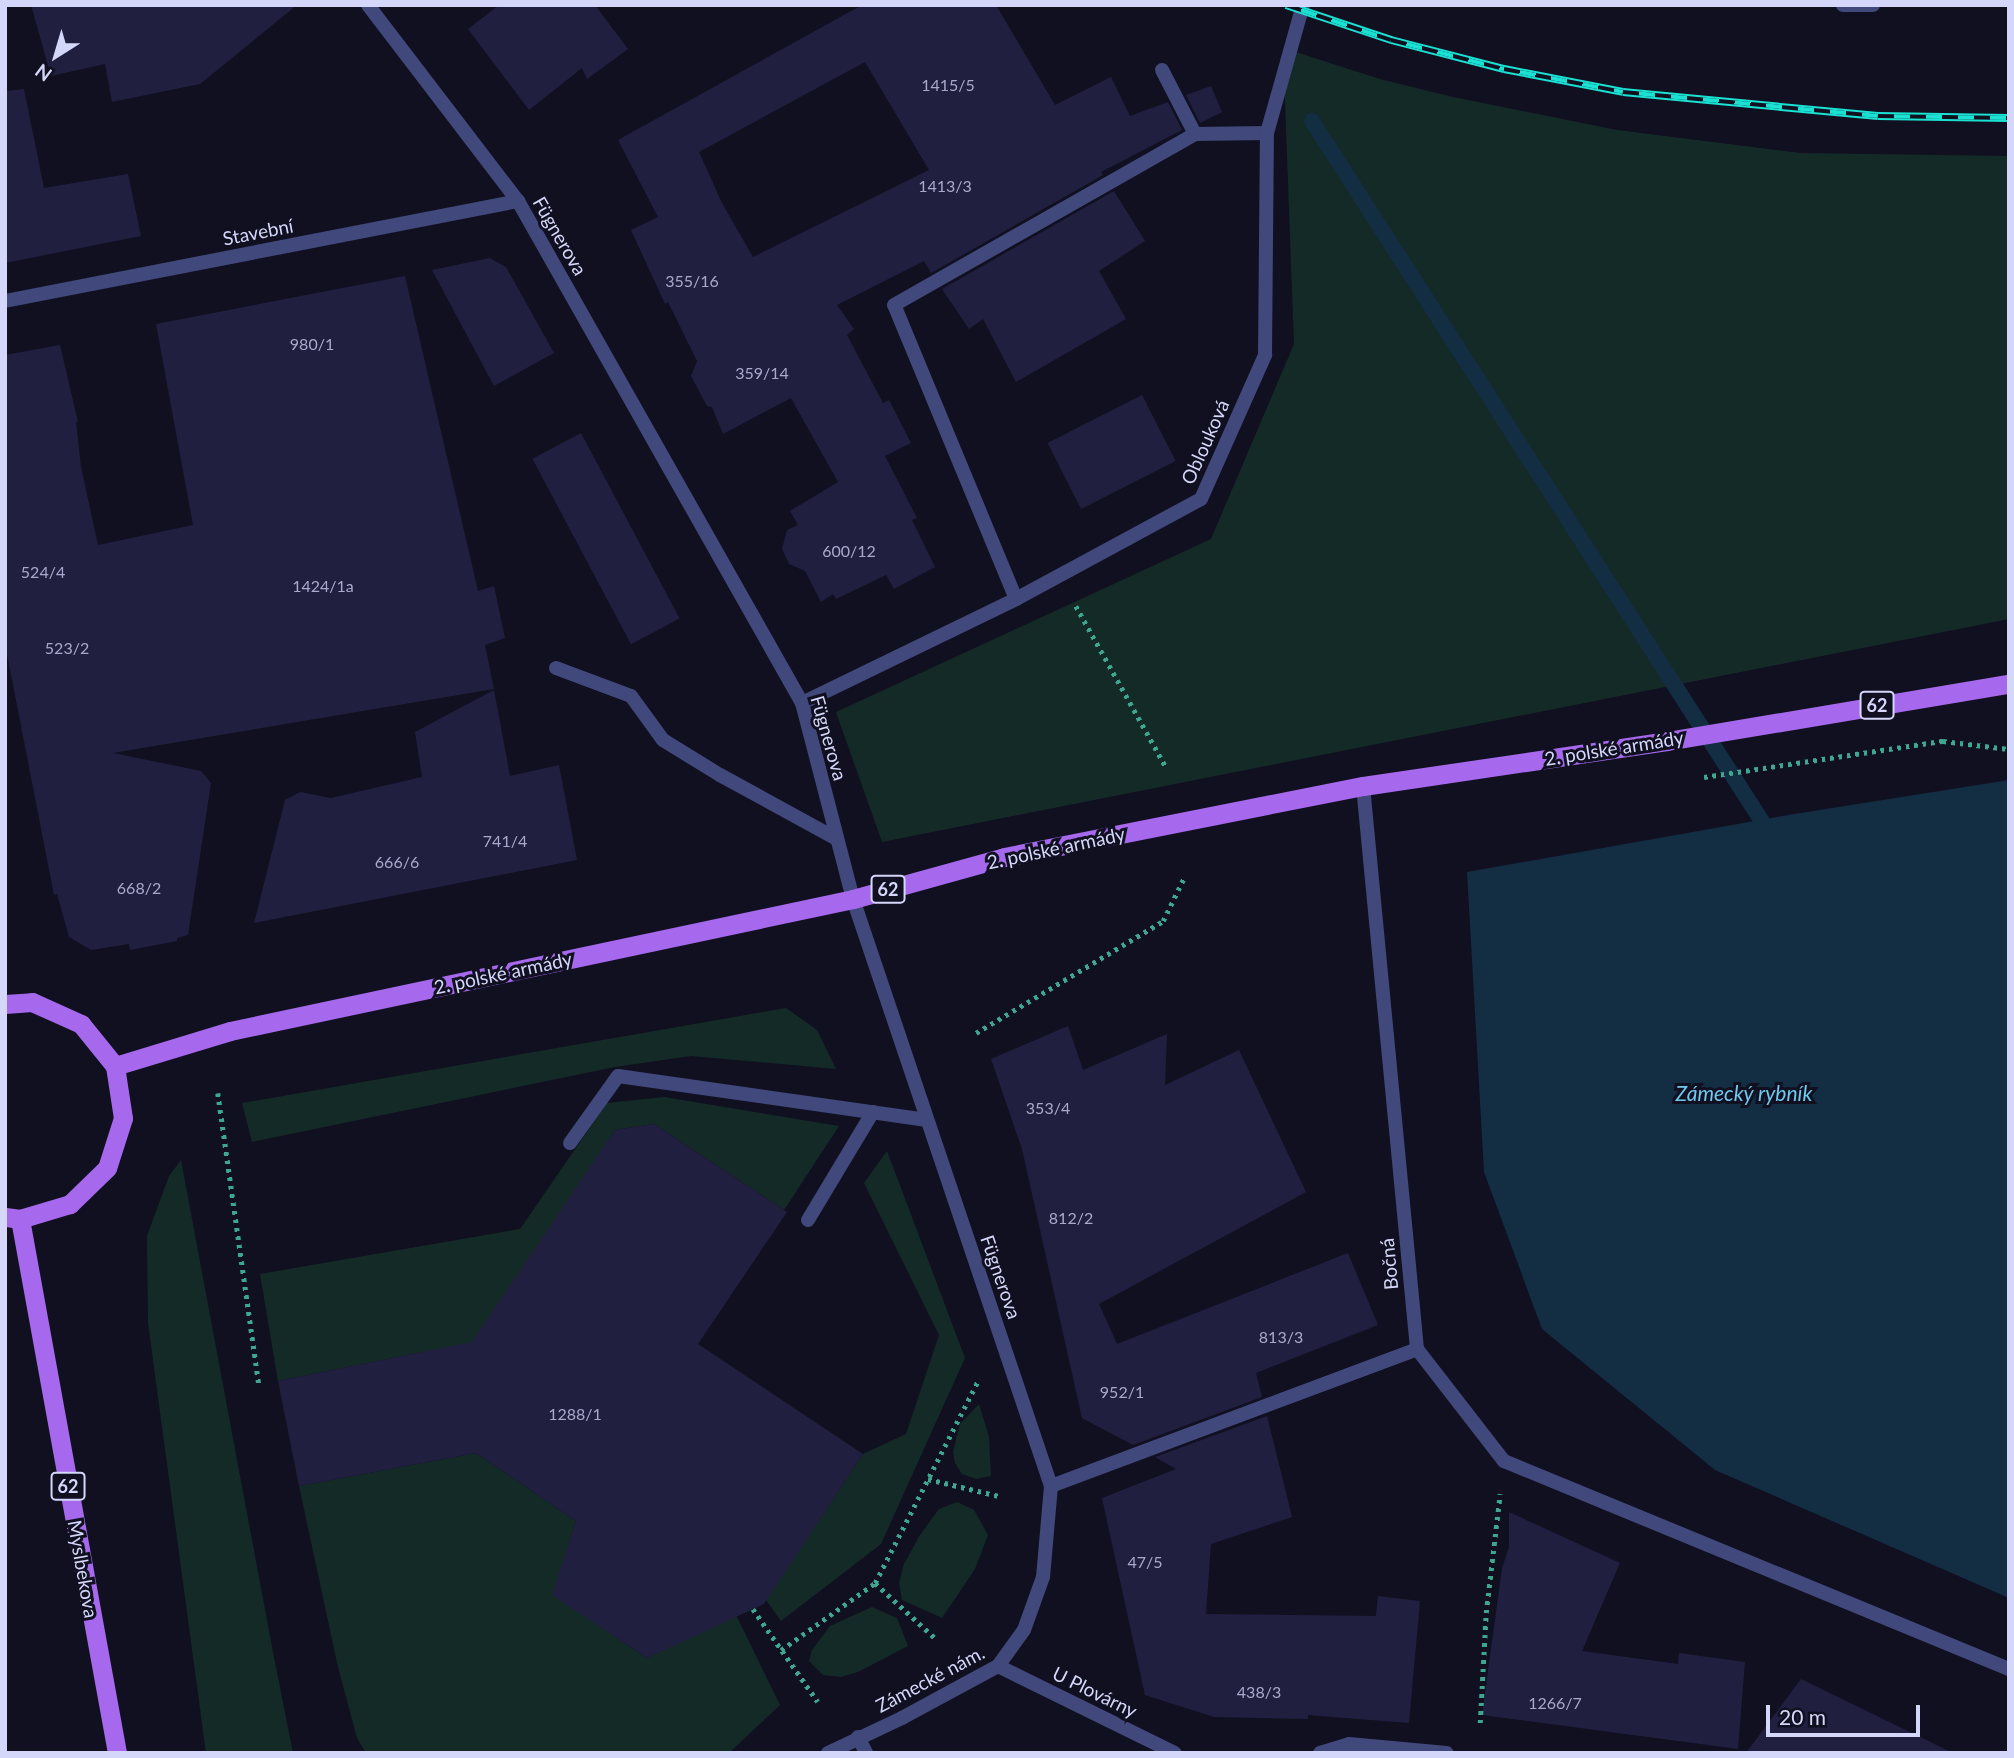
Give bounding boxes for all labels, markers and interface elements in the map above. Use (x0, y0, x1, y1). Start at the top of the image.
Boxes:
north arrow (21, 21, 91, 91)
text: N (30, 60, 56, 87)
house number: 1415/5 (921, 75, 975, 95)
house number: 1413/3 (918, 176, 972, 196)
street label: Fügnerova (528, 193, 592, 279)
street label: Stavební (221, 214, 295, 250)
house number: 355/16 (665, 271, 719, 291)
house number: 980/1 (290, 334, 334, 354)
house number: 359/14 (735, 363, 789, 383)
street label: Oblouková (1176, 396, 1234, 488)
house number: 600/12 (822, 541, 876, 561)
house number: 524/4 (21, 562, 65, 582)
house number: 1424/1a (292, 576, 354, 596)
house number: 523/2 (45, 638, 89, 658)
road number: 62 (1860, 690, 1895, 720)
street label: Fügnerova (806, 693, 852, 783)
street label: 2. polské armády (1543, 726, 1685, 770)
street label: 2. polské armády (985, 822, 1127, 874)
house number: 741/4 (483, 831, 527, 851)
house number: 666/6 (375, 852, 419, 872)
road number: 62 (870, 874, 906, 904)
house number: 668/2 (117, 878, 161, 898)
street label: 2. polské armády (432, 947, 574, 999)
water label: Zámecký rybník (1675, 1080, 1813, 1106)
house number: 353/4 (1026, 1098, 1070, 1118)
house number: 812/2 (1049, 1208, 1093, 1228)
street label: Fügnerova (976, 1232, 1026, 1322)
street label: Bočná (1375, 1237, 1403, 1291)
house number: 813/3 (1259, 1327, 1303, 1347)
house number: 952/1 (1100, 1382, 1144, 1402)
house number: 1288/1 (548, 1404, 602, 1424)
road number: 62 (50, 1471, 86, 1500)
street label: Myslbekova (63, 1518, 103, 1620)
house number: 47/5 (1127, 1552, 1163, 1572)
street label: Zámecké nám. (872, 1641, 988, 1717)
street label: U Plovárny (1049, 1662, 1141, 1722)
house number: 438/3 (1237, 1682, 1281, 1702)
scale bar (1769, 1692, 1923, 1736)
house number: 1266/7 (1528, 1693, 1582, 1713)
text: 20 m (1779, 1704, 1826, 1729)

